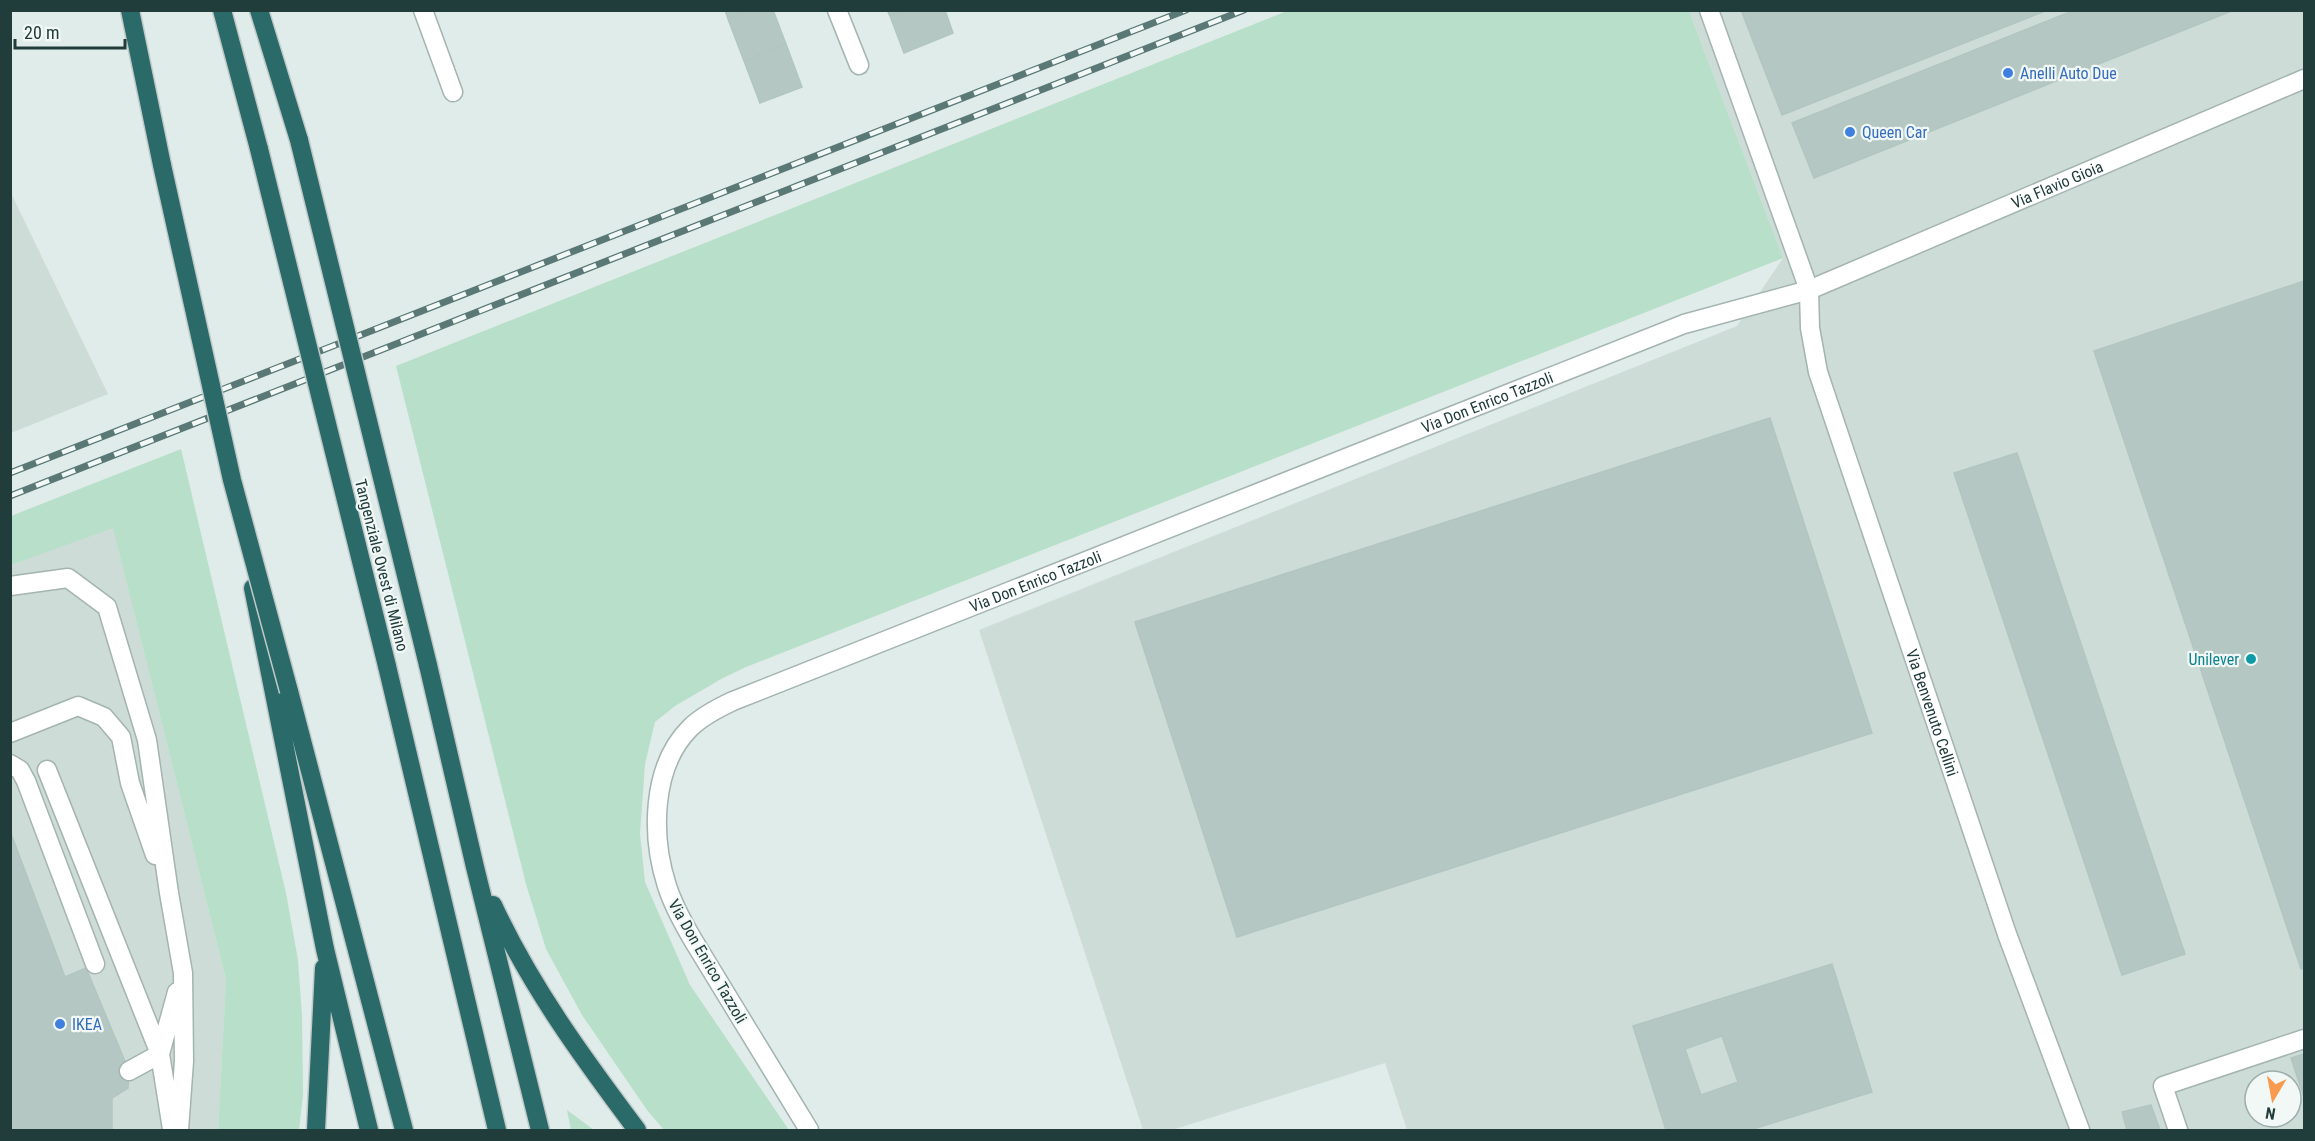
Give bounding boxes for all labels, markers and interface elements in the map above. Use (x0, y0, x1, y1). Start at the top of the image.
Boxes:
scale bar (15, 12, 124, 50)
text: 20 m (24, 22, 59, 43)
place label: Anelli Auto Due (2020, 64, 2117, 83)
marker: Anelli Auto Due (2001, 66, 2015, 80)
place label: Queen Car (1862, 123, 1928, 142)
marker: Queen Car (1843, 125, 1857, 139)
street label: Via Flavio Gioia (2009, 157, 2106, 213)
street label: Via Don Enrico Tazzoli (1419, 368, 1556, 437)
street label: Tangenziale Ovest di Milano (351, 477, 412, 653)
street label: Via Don Enrico Tazzoli (967, 547, 1104, 616)
street label: Via Benvenuto Cellini (1902, 647, 1962, 779)
place label: Unilever (2188, 650, 2239, 669)
marker: Unilever (2244, 652, 2258, 666)
street label: Via Don Enrico Tazzoli (664, 896, 751, 1027)
place label: IKEA (72, 1015, 102, 1034)
marker: IKEA (53, 1017, 67, 1031)
north arrow (2243, 1069, 2303, 1129)
text: N (2264, 1103, 2277, 1123)

